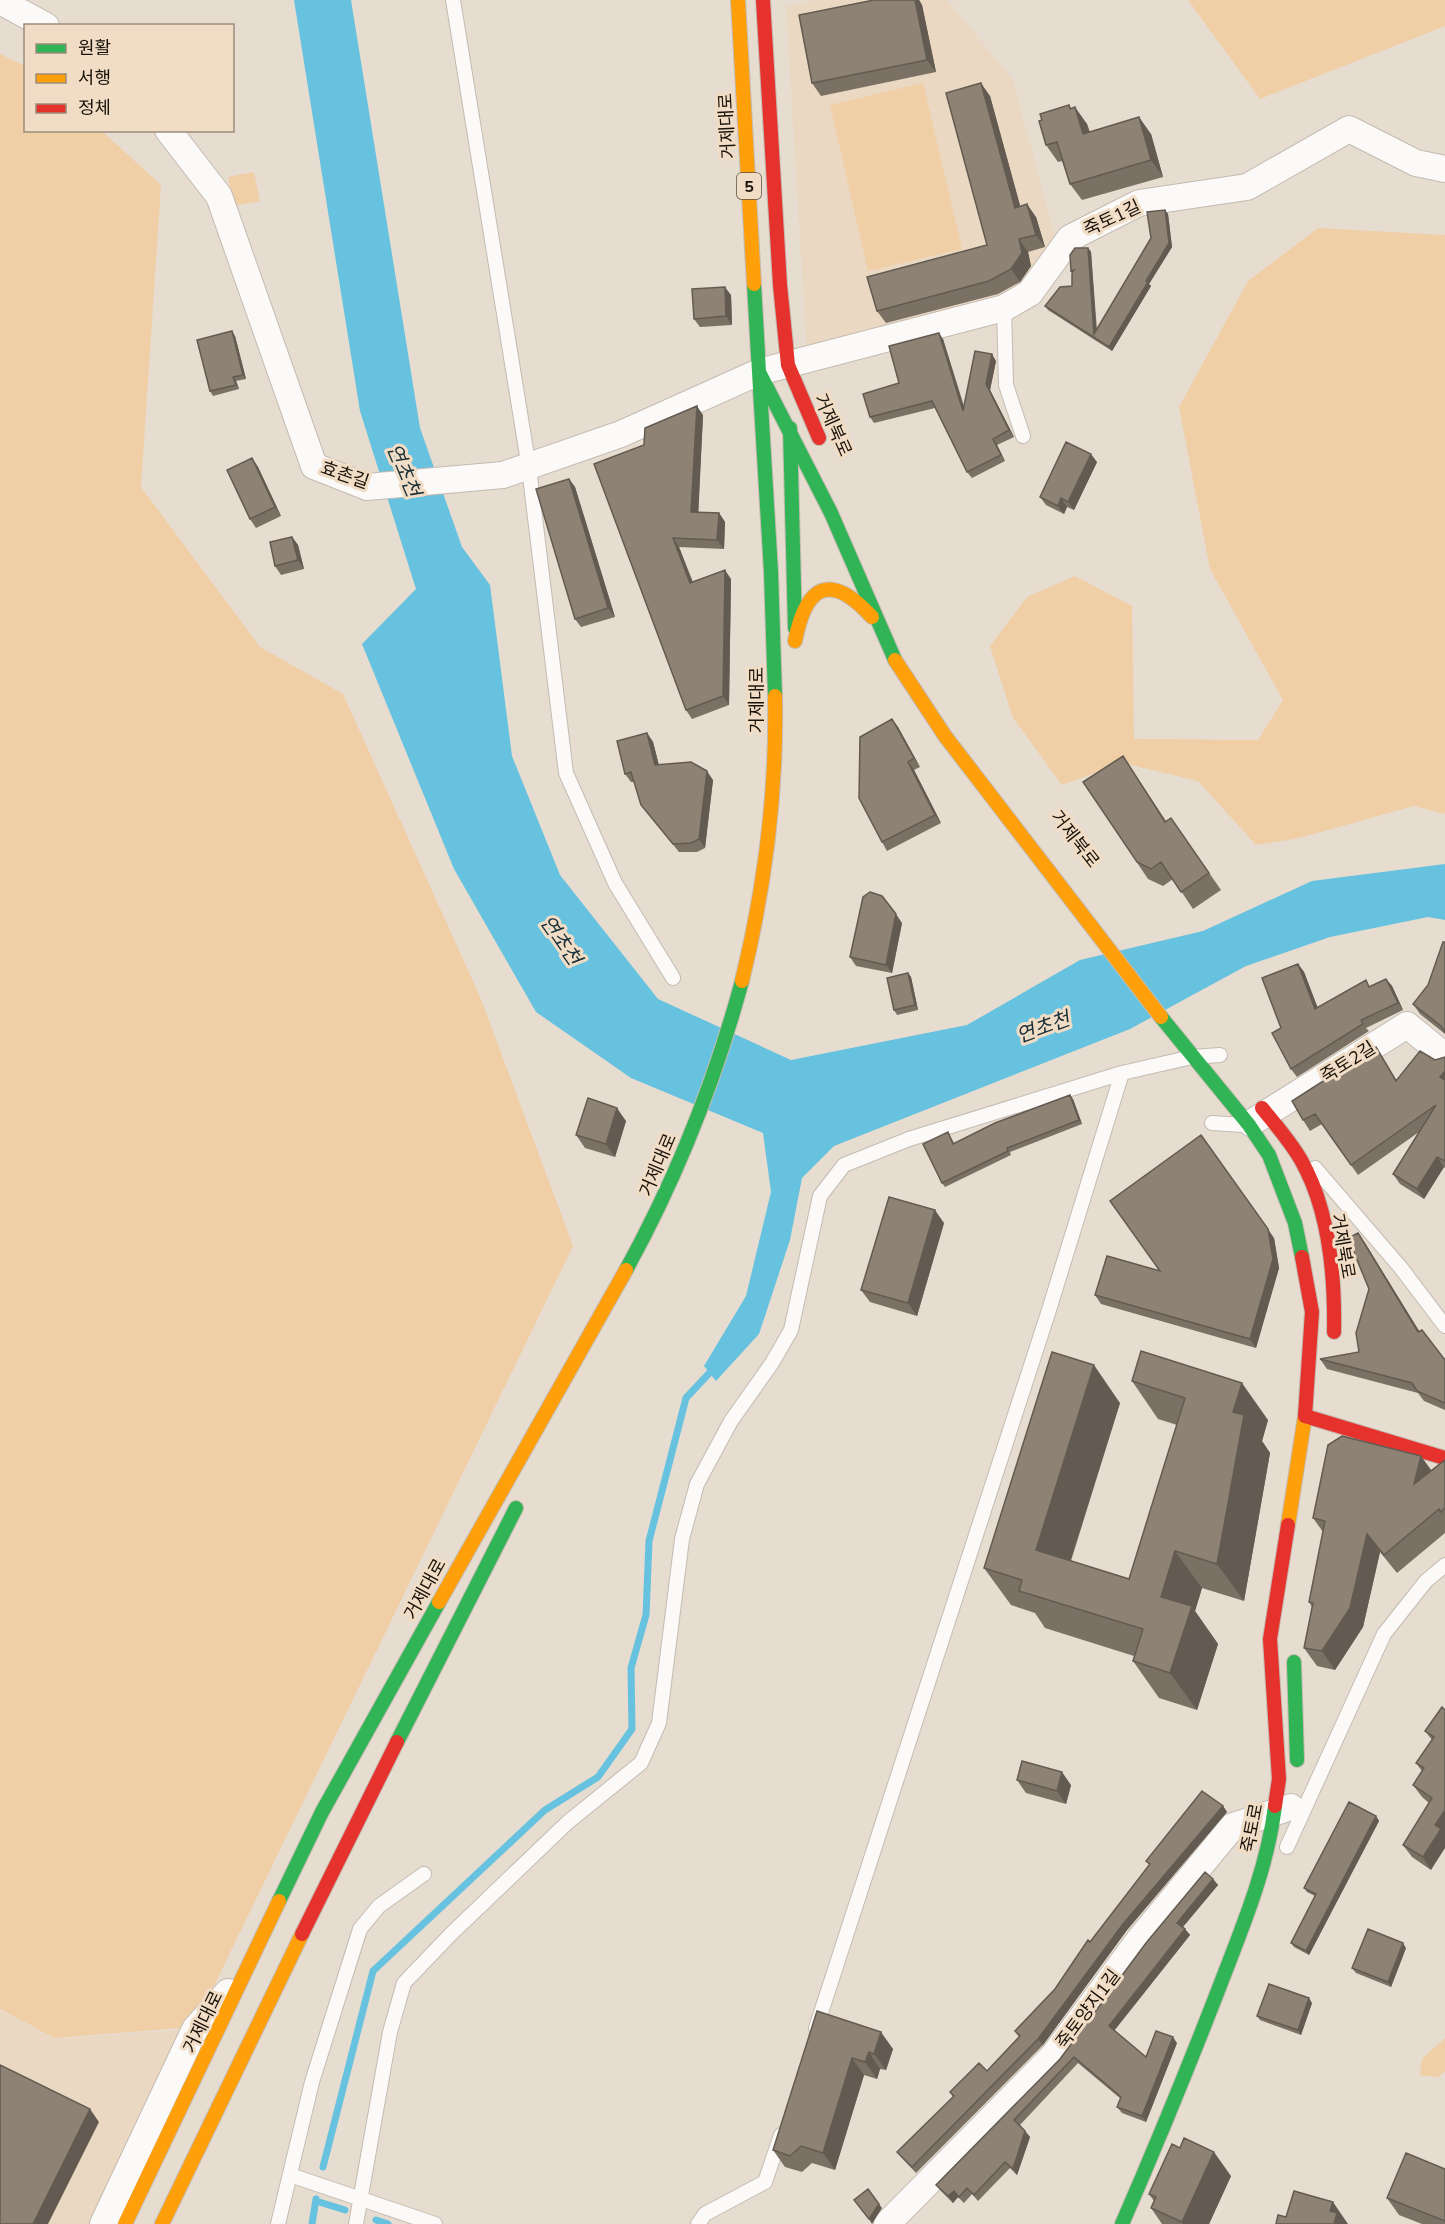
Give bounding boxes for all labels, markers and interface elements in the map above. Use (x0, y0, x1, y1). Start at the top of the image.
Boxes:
legend (24, 24, 234, 132)
text: 원활 (78, 36, 111, 60)
text: 서행 (78, 66, 111, 90)
street label: 거제대로 (713, 92, 741, 160)
text: 정체 (78, 96, 111, 120)
road number: 5 (737, 173, 761, 199)
street label: 죽토1길 (1080, 194, 1144, 242)
street label: 거제북로 (809, 390, 857, 460)
water label: 연초천 (380, 440, 428, 503)
street label: 효촌길 (318, 456, 372, 494)
street label: 거제대로 (745, 667, 769, 733)
street label: 거제북로 (1045, 806, 1105, 872)
water label: 연초천 (534, 910, 589, 973)
water label: 연초천 (1013, 1004, 1076, 1050)
street label: 죽토2길 (1316, 1036, 1380, 1088)
street label: 거제대로 (634, 1130, 682, 1200)
street label: 거제북로 (1325, 1211, 1361, 1281)
street label: 거제대로 (398, 1554, 452, 1624)
street label: 죽토로 (1235, 1801, 1269, 1855)
street label: 죽토양지1길 (1050, 1964, 1126, 2054)
street label: 거제대로 (178, 1987, 228, 2057)

